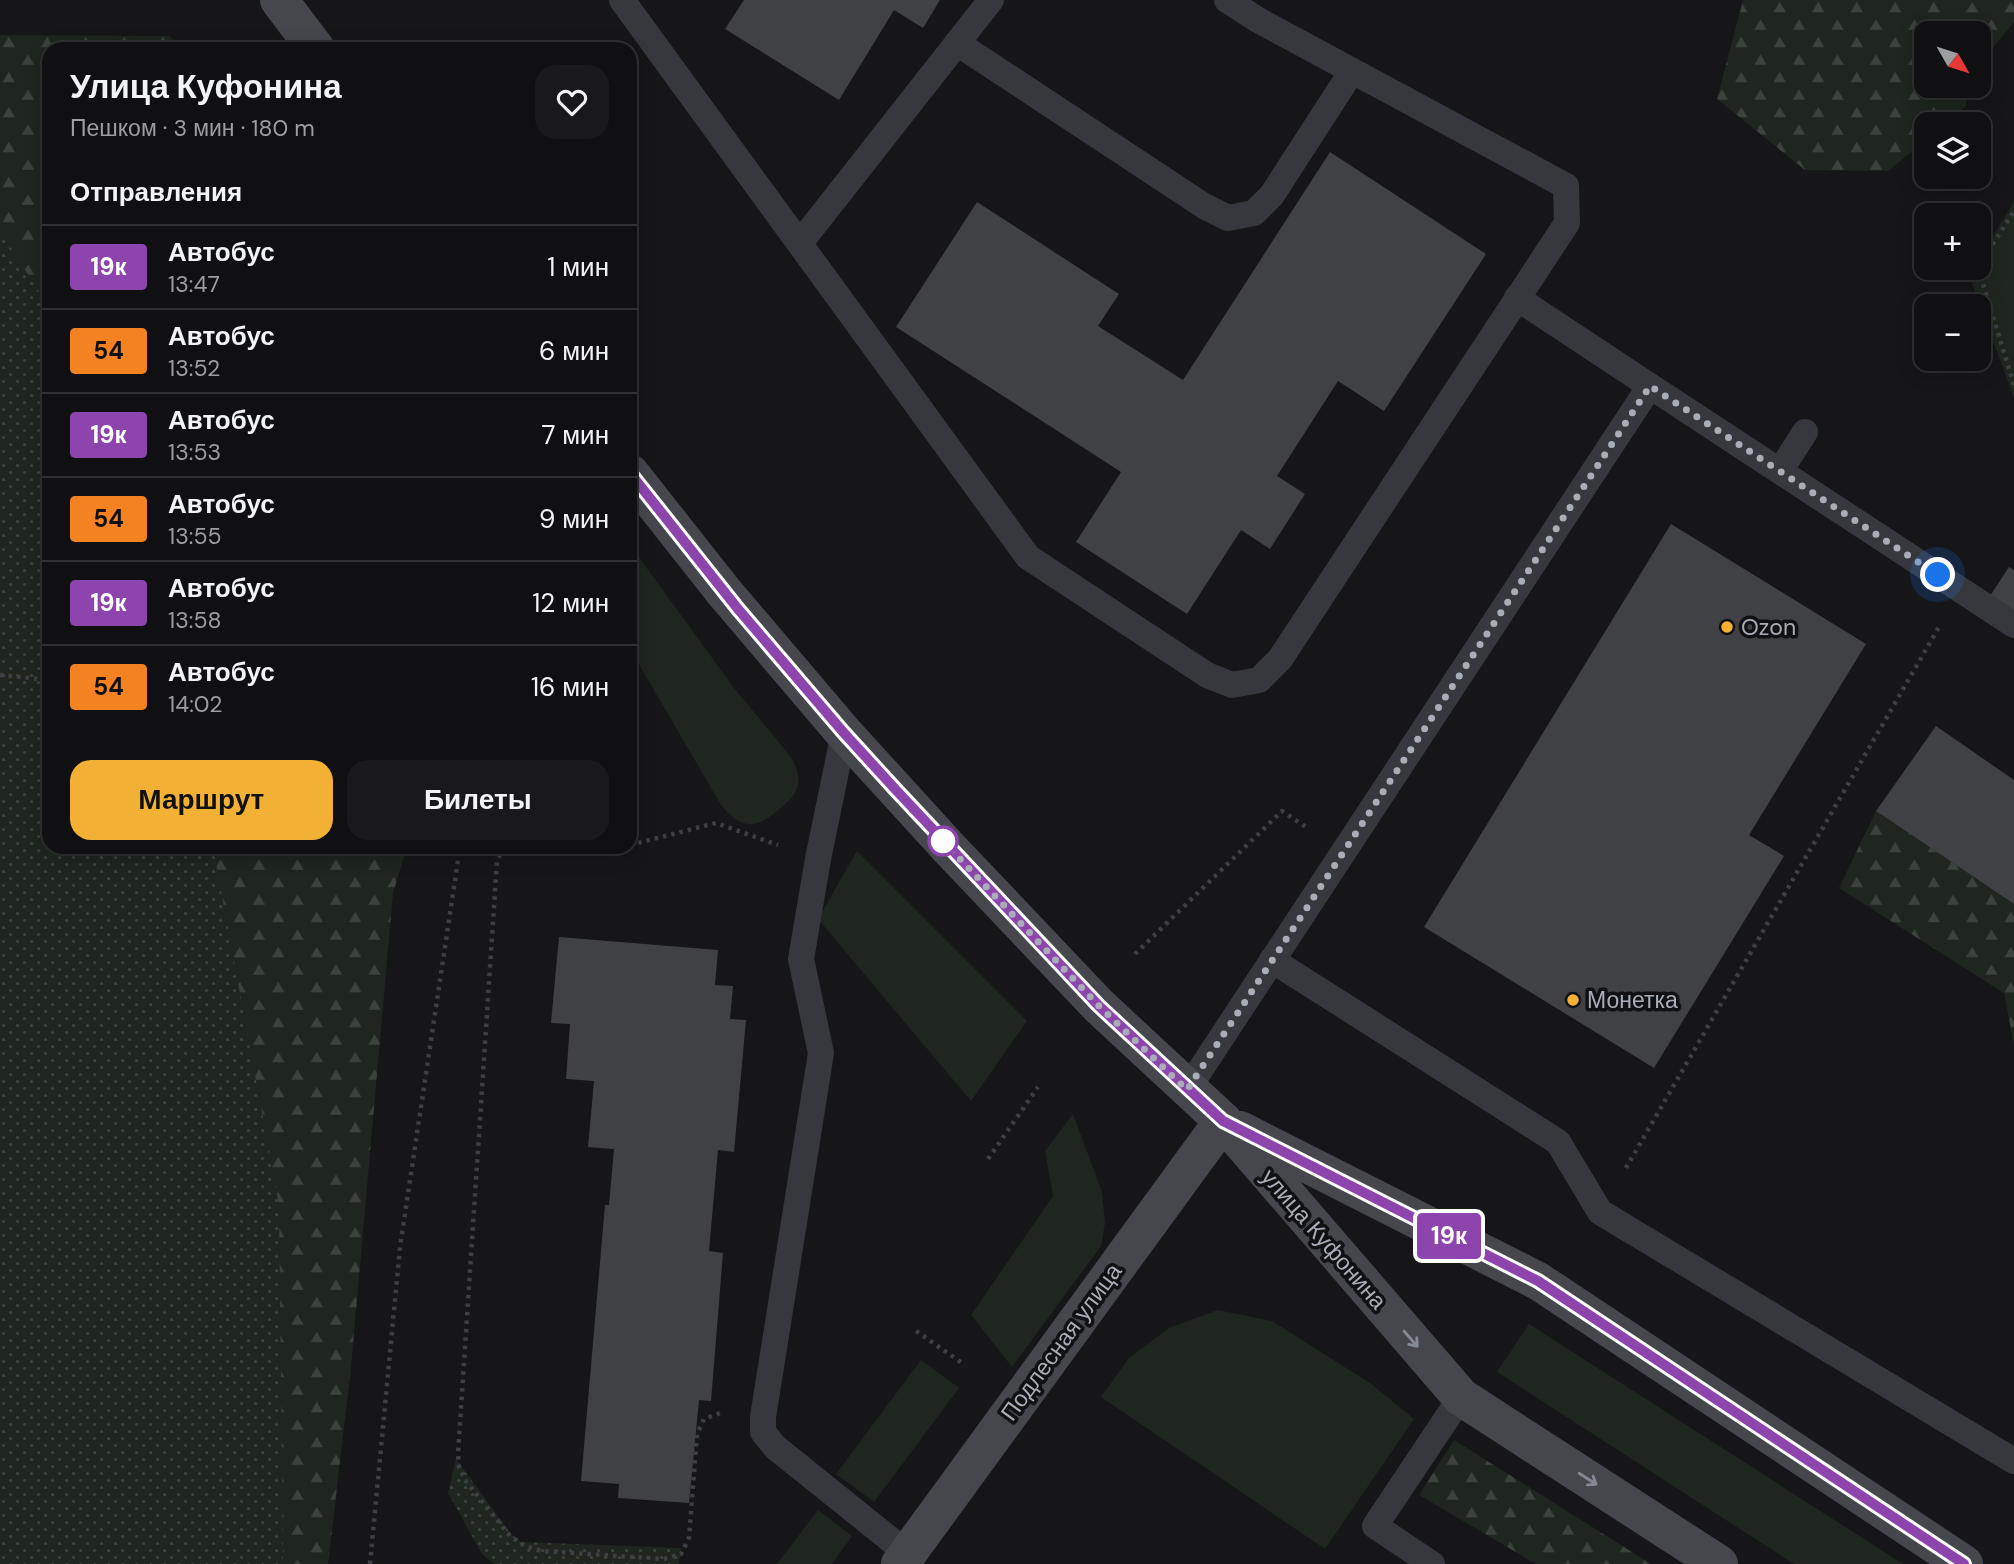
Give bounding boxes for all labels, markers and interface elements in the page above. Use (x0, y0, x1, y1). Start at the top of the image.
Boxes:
north arrow (1914, 21, 1992, 98)
map controls (1914, 21, 1991, 371)
text: Улица Куфонина (70, 65, 342, 108)
button: heart (535, 65, 609, 139)
button: layers (1914, 112, 1991, 189)
text: Пешком · 3 мин · 180 m (70, 113, 315, 143)
text: Отправления (70, 175, 242, 209)
button: + (1914, 203, 1991, 280)
text: Автобус (168, 235, 275, 269)
text: 1 мин (547, 250, 609, 284)
text: 19к (91, 251, 127, 282)
text: 13:47 (168, 269, 220, 299)
button: − (1914, 294, 1991, 371)
text: Автобус (168, 319, 275, 353)
text: 6 мин (539, 334, 609, 368)
text: 54 (93, 335, 124, 366)
text: 13:52 (168, 353, 220, 383)
text: Автобус (168, 403, 275, 437)
text: 7 мин (541, 418, 609, 452)
text: 19к (91, 419, 127, 450)
text: 13:53 (168, 437, 221, 467)
text: Автобус (168, 487, 275, 521)
text: 9 мин (539, 502, 609, 536)
text: 54 (93, 503, 124, 534)
text: 13:55 (168, 521, 221, 551)
your location (1920, 557, 1955, 592)
text: Автобус (168, 571, 275, 605)
text: 12 мин (532, 586, 609, 620)
text: 19к (91, 587, 127, 618)
text: 13:58 (168, 605, 221, 635)
place label: Ozon (1741, 612, 1796, 642)
marker: Ozon (1719, 619, 1735, 635)
text: Автобус (168, 655, 275, 689)
text: 16 мин (531, 670, 609, 704)
text: 54 (93, 671, 124, 702)
text: 14:02 (168, 689, 223, 719)
button: Маршрут (70, 760, 333, 840)
button: Билеты (347, 760, 609, 840)
unlabelled marker (928, 826, 958, 856)
place label: Монетка (1587, 985, 1678, 1015)
marker: Монетка (1565, 992, 1581, 1008)
street label: улица Куфонина (1255, 1162, 1393, 1316)
line badge: 19к (1409, 1213, 1489, 1259)
text: 19к (1431, 1220, 1467, 1251)
street label: Подлесная улица (994, 1257, 1128, 1427)
one-way arrow (1403, 1330, 1419, 1348)
one-way arrow (1578, 1473, 1598, 1487)

